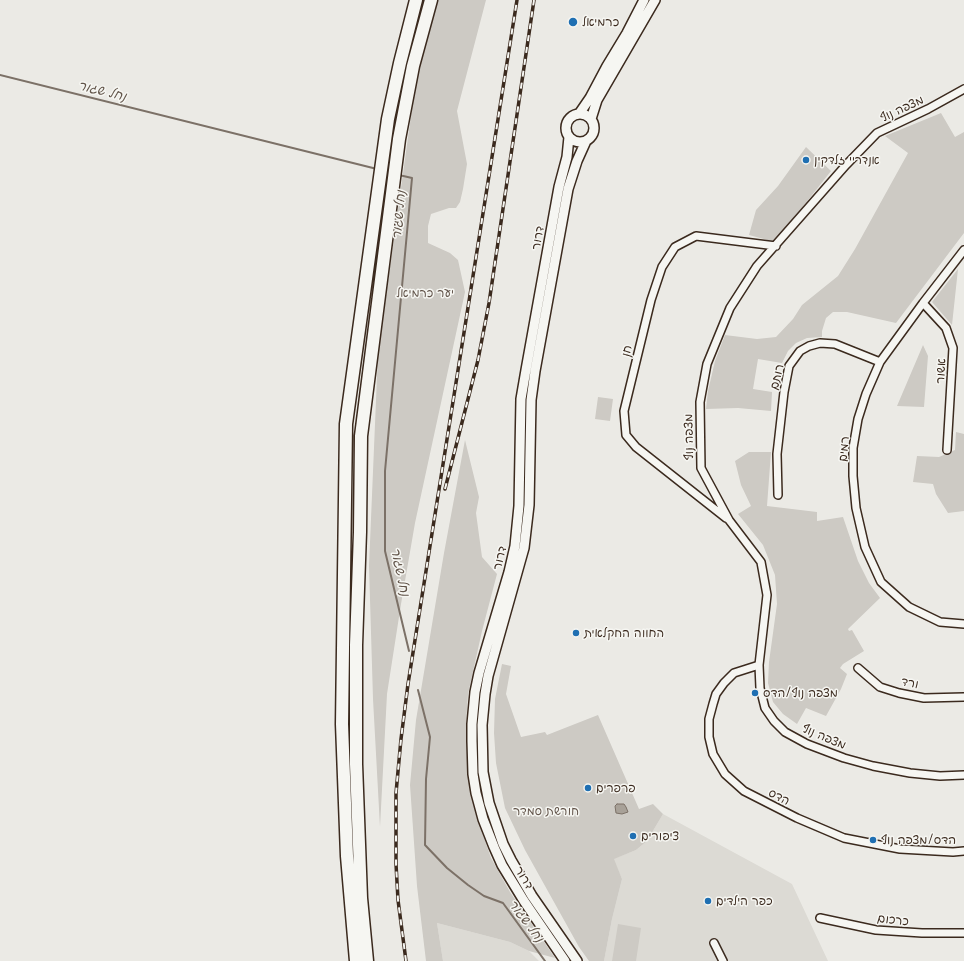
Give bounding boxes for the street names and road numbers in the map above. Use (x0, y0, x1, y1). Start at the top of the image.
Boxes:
street label: מצפה נוף (878, 93, 926, 125)
street label: דרור (529, 225, 547, 251)
street label: חן (619, 344, 635, 358)
street label: אשור (933, 358, 949, 384)
street label: רותם (767, 363, 787, 391)
street label: מצפה נוף (681, 414, 697, 460)
street label: רמים (836, 436, 852, 462)
street label: דרור (490, 545, 510, 571)
street label: ורד (900, 674, 920, 692)
street label: מצפה נוף (800, 721, 848, 753)
street label: הדס (766, 786, 792, 808)
street label: דרור (512, 864, 536, 892)
street label: כרכום (876, 911, 910, 929)

